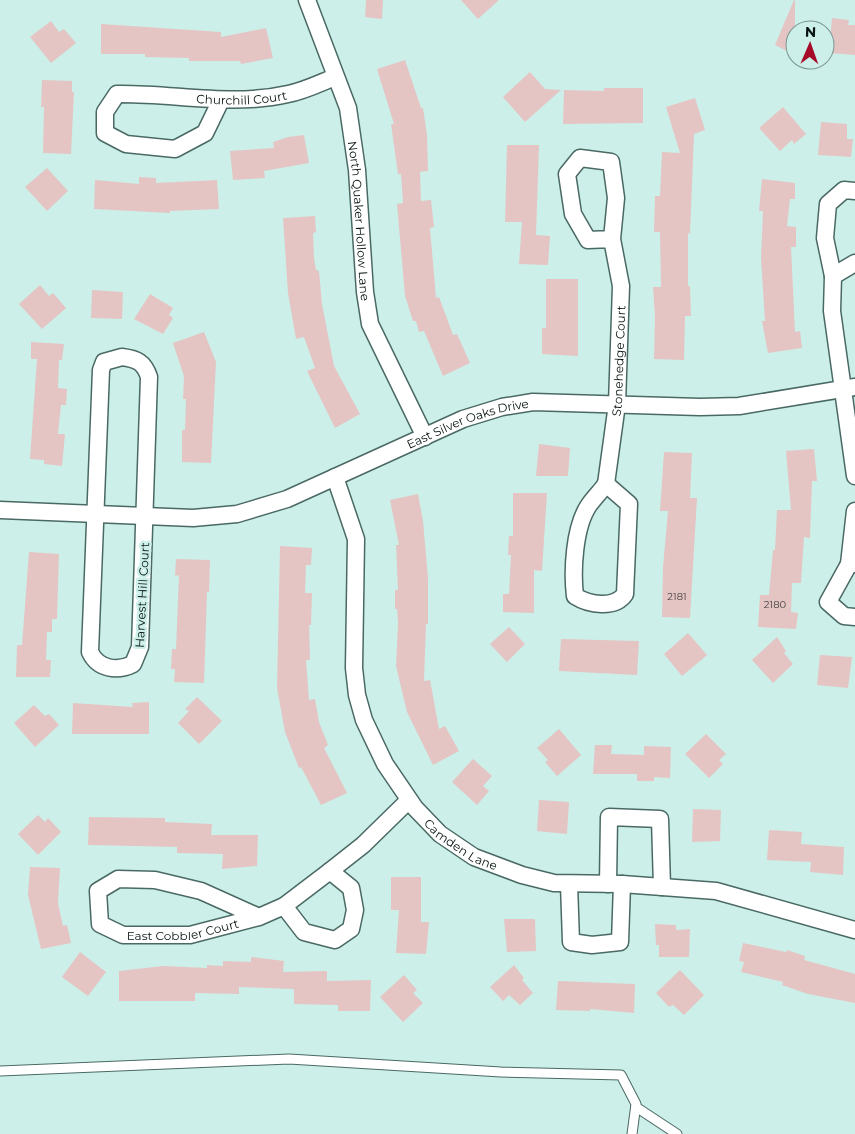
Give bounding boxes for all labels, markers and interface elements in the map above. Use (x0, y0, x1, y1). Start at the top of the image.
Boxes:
north arrow (785, 20, 835, 70)
text: N (804, 23, 816, 41)
street label: Churchill Court (196, 87, 288, 107)
street label: North Quaker Hollow Lane (345, 140, 374, 302)
street label: Stonehedge Court (608, 305, 628, 417)
street label: East Silver Oaks Drive (404, 395, 530, 451)
street label: Harvest Hill Court (132, 542, 152, 648)
house number: 2181 (667, 590, 687, 603)
house number: 2180 (764, 598, 787, 611)
street label: Camden Lane (421, 815, 500, 873)
street label: East Cobbler Court (127, 915, 240, 943)

